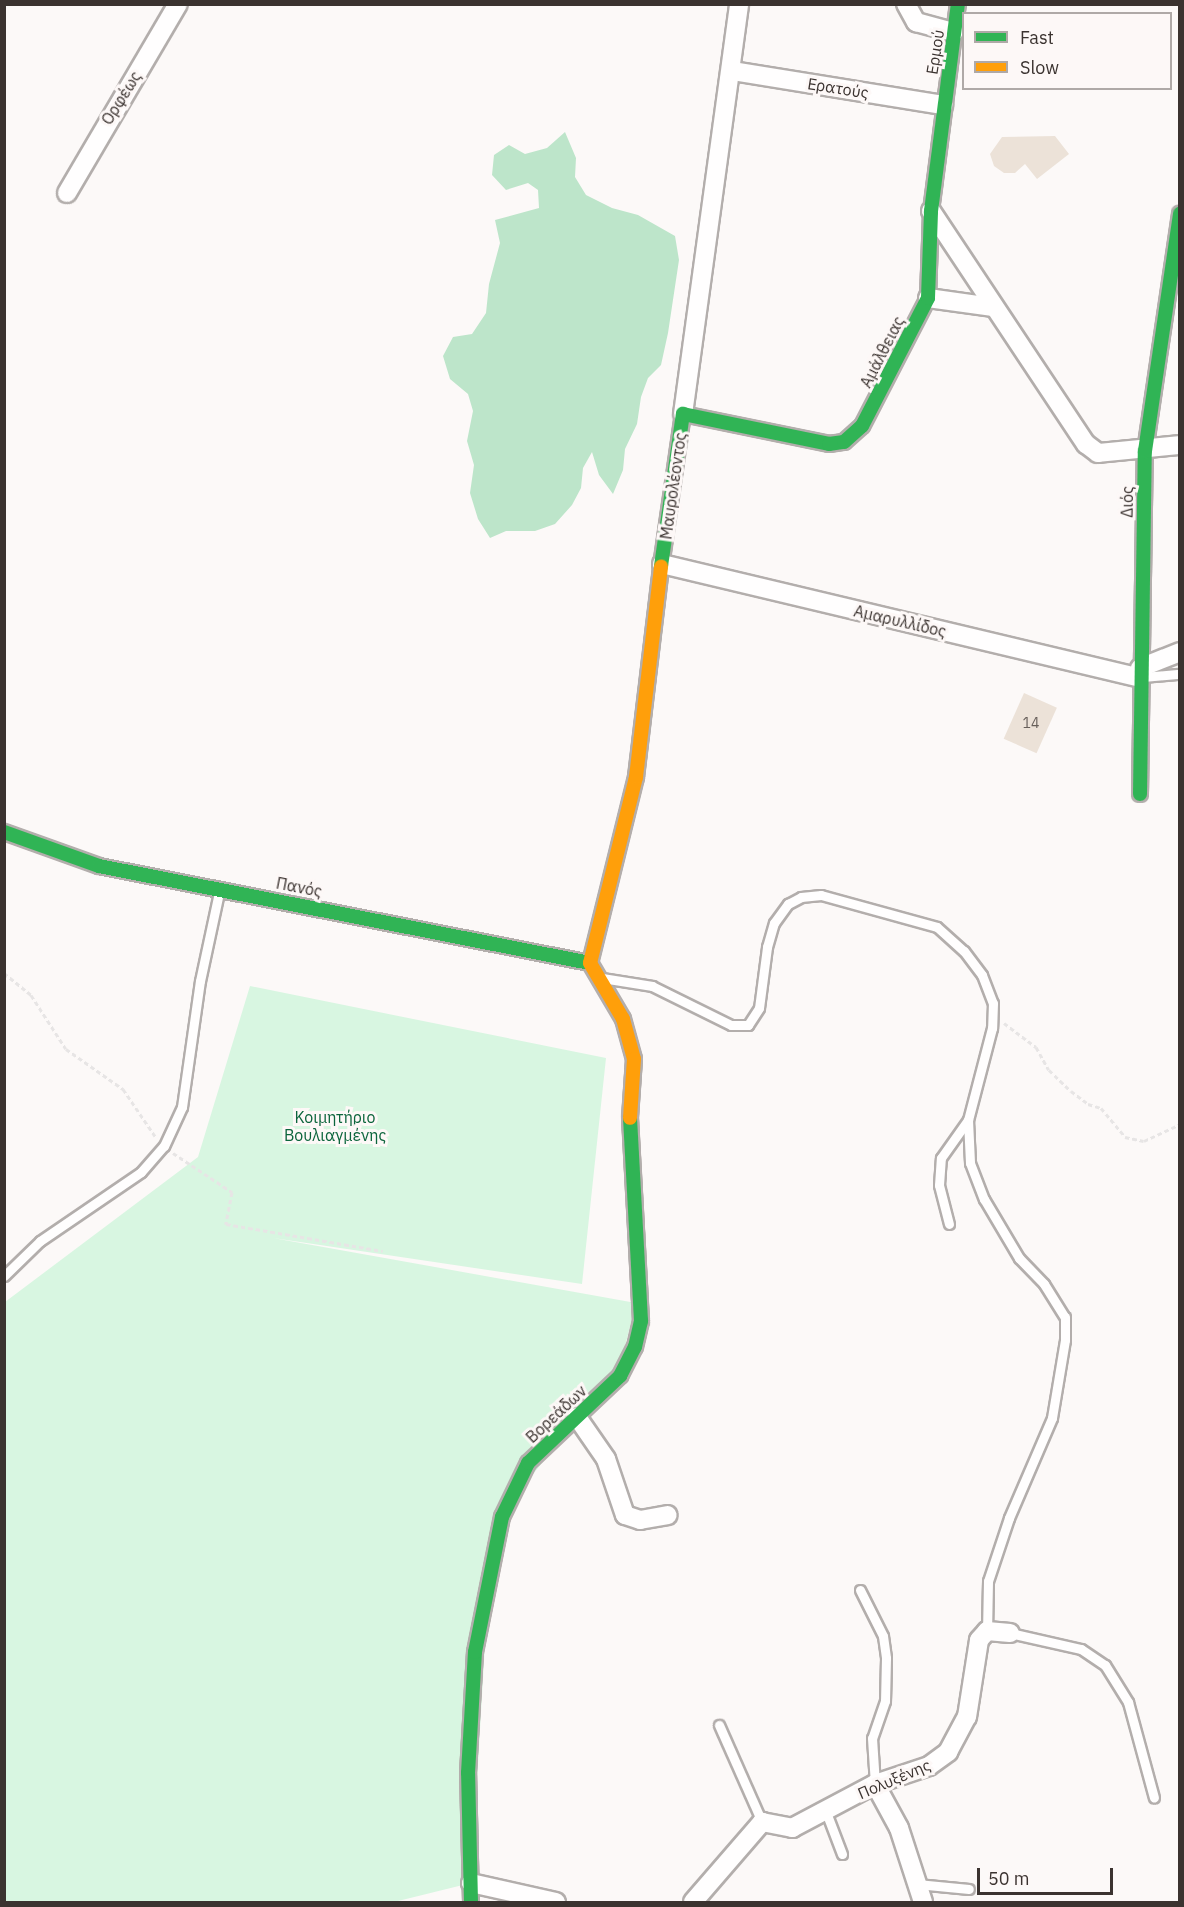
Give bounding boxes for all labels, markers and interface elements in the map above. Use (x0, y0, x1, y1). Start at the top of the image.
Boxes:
legend (962, 12, 1172, 90)
text: Fast (1020, 26, 1054, 49)
street label: Ερμού (922, 28, 948, 76)
text: Slow (1020, 56, 1059, 79)
street label: Ορφέως (97, 68, 145, 128)
street label: Ερατούς (806, 74, 870, 102)
street label: Αμάλθειας (856, 313, 908, 391)
street label: Μαυρολέοντος (656, 431, 690, 541)
street label: Διός (1117, 486, 1137, 518)
street label: Αμαρυλλίδος (852, 601, 948, 641)
house number: 14 (1023, 715, 1039, 731)
street label: Πανός (275, 873, 323, 901)
park label: Κοιμητήριο Βουλιαγμένης (284, 1107, 386, 1145)
street label: Βορεάδων (522, 1381, 590, 1447)
street label: Πολυξένης (855, 1755, 933, 1803)
scale bar (980, 1856, 1116, 1894)
text: 50 m (988, 1867, 1030, 1890)

